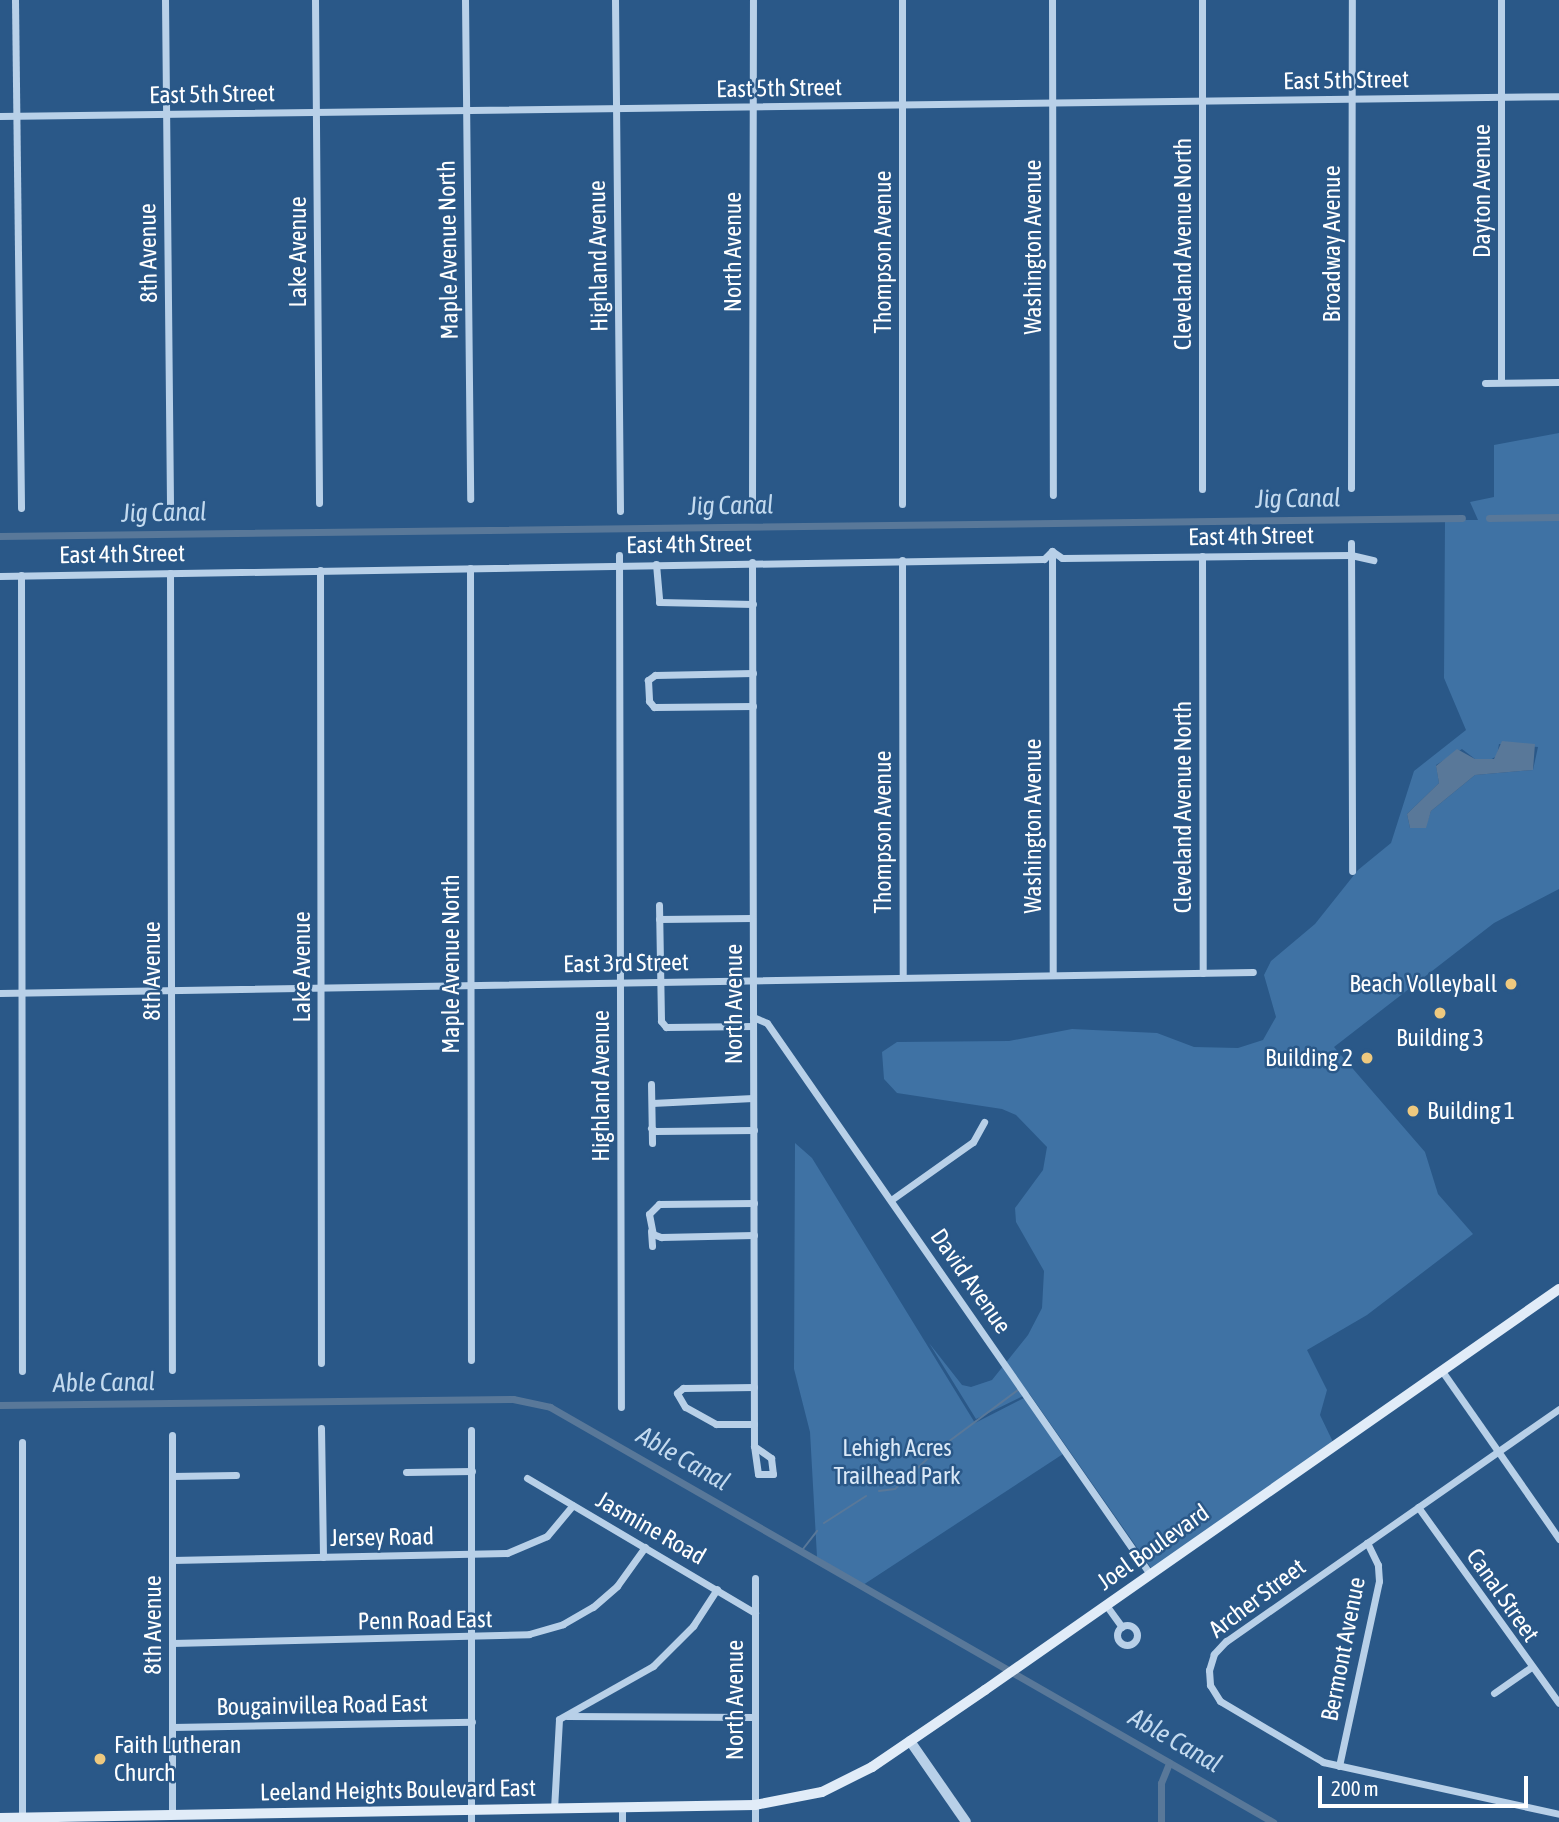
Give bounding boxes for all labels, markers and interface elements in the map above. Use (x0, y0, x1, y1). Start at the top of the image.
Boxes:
street label: East 5th Street (1283, 65, 1409, 95)
street label: East 5th Street (716, 73, 842, 103)
street label: East 5th Street (149, 79, 275, 109)
street label: Dayton Avenue (1468, 124, 1496, 258)
street label: Cleveland Avenue North (1169, 138, 1197, 350)
street label: Maple Avenue North (432, 160, 464, 340)
street label: Washington Avenue (1019, 160, 1047, 334)
street label: Broadway Avenue (1318, 165, 1346, 323)
street label: Thompson Avenue (869, 171, 897, 333)
street label: Highland Avenue (582, 180, 614, 332)
street label: North Avenue (719, 192, 747, 312)
street label: Lake Avenue (284, 196, 312, 308)
street label: 8th Avenue (133, 203, 163, 303)
water label: Jig Canal (1255, 483, 1341, 515)
water label: Jig Canal (688, 490, 774, 522)
water label: Jig Canal (121, 497, 207, 529)
street label: East 4th Street (1188, 521, 1314, 551)
street label: East 4th Street (626, 529, 752, 559)
street label: East 4th Street (59, 539, 185, 569)
street label: Cleveland Avenue North (1169, 701, 1197, 913)
street label: Washington Avenue (1019, 739, 1047, 913)
street label: Thompson Avenue (869, 751, 897, 913)
street label: Maple Avenue North (437, 874, 465, 1054)
street label: Lake Avenue (288, 911, 316, 1023)
street label: 8th Avenue (138, 921, 166, 1021)
street label: North Avenue (720, 944, 748, 1064)
street label: East 3rd Street (563, 948, 689, 978)
place label: Beach Volleyball (1349, 970, 1497, 998)
marker: Beach Volleyball (1503, 976, 1519, 992)
marker: Building 3 (1432, 1005, 1448, 1021)
street label: Highland Avenue (587, 1010, 615, 1162)
place label: Building 3 (1396, 1024, 1484, 1052)
place label: Building 2 (1265, 1044, 1353, 1072)
marker: Building 2 (1359, 1050, 1375, 1066)
place label: Building 1 (1427, 1097, 1515, 1125)
marker: Building 1 (1405, 1103, 1421, 1119)
street label: David Avenue (924, 1223, 1018, 1339)
water label: Able Canal (53, 1367, 155, 1399)
water label: Able Canal (631, 1420, 735, 1498)
park label: Lehigh Acres Trailhead Park (833, 1434, 961, 1490)
street label: Jasmine Road (591, 1485, 711, 1571)
street label: Joel Boulevard (1092, 1498, 1214, 1596)
street label: Jersey Road (330, 1522, 434, 1552)
street label: Canal Street (1460, 1543, 1546, 1647)
street label: Archer Street (1203, 1552, 1311, 1644)
street label: 8th Avenue (139, 1575, 167, 1675)
street label: Bermont Avenue (1315, 1575, 1371, 1723)
street label: Penn Road East (357, 1604, 493, 1636)
street label: North Avenue (721, 1640, 749, 1760)
street label: Bougainvillea Road East (216, 1689, 428, 1721)
water label: Able Canal (1123, 1702, 1227, 1780)
place label: Faith Lutheran Church (114, 1731, 241, 1787)
marker: Faith Lutheran Church (92, 1751, 108, 1767)
scale bar (1321, 1762, 1531, 1806)
street label: Leeland Heights Boulevard East (260, 1773, 536, 1807)
text: 200 m (1331, 1776, 1379, 1800)

